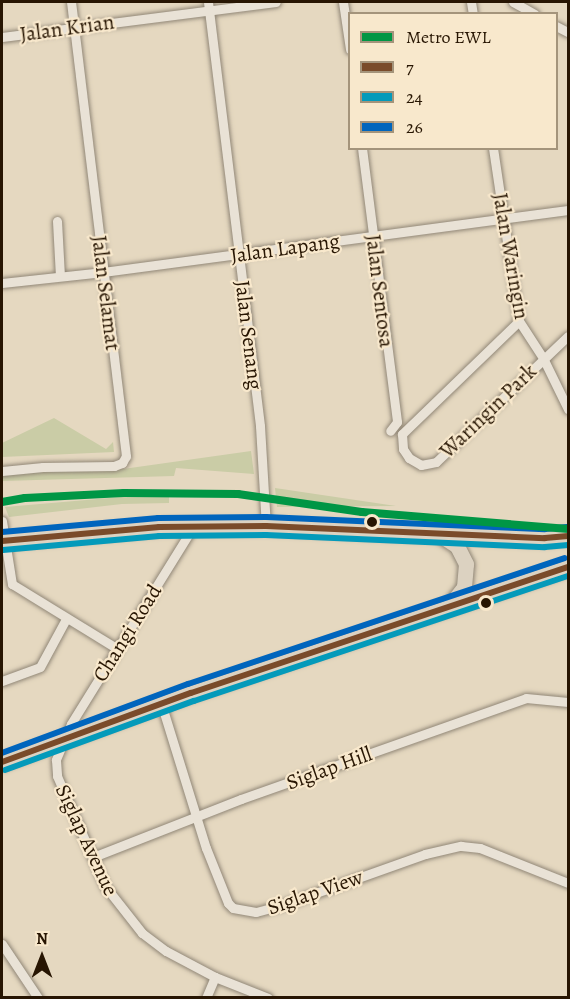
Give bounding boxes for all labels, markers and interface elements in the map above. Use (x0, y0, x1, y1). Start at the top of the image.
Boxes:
street label: Jalan Krian (18, 9, 116, 47)
legend (348, 12, 558, 150)
text: Metro EWL (406, 25, 491, 49)
text: 7 (406, 55, 414, 79)
text: 24 (406, 85, 423, 109)
text: 26 (406, 115, 423, 139)
street label: Jalan Waringin (488, 191, 534, 321)
street label: Jalan Lapang (229, 228, 341, 268)
street label: Jalan Sentosa (361, 233, 399, 349)
street label: Jalan Selamat (86, 234, 126, 352)
street label: Jalan Senang (230, 279, 268, 391)
street label: Waringin Park (434, 359, 542, 463)
unlabelled marker (366, 516, 378, 528)
street label: Changi Road (87, 580, 167, 686)
unlabelled marker (480, 597, 492, 609)
street label: Siglap Hill (283, 741, 375, 795)
street label: Siglap Avenue (50, 780, 124, 900)
street label: Siglap View (264, 864, 366, 920)
north arrow (12, 927, 72, 987)
text: N (36, 928, 48, 950)

